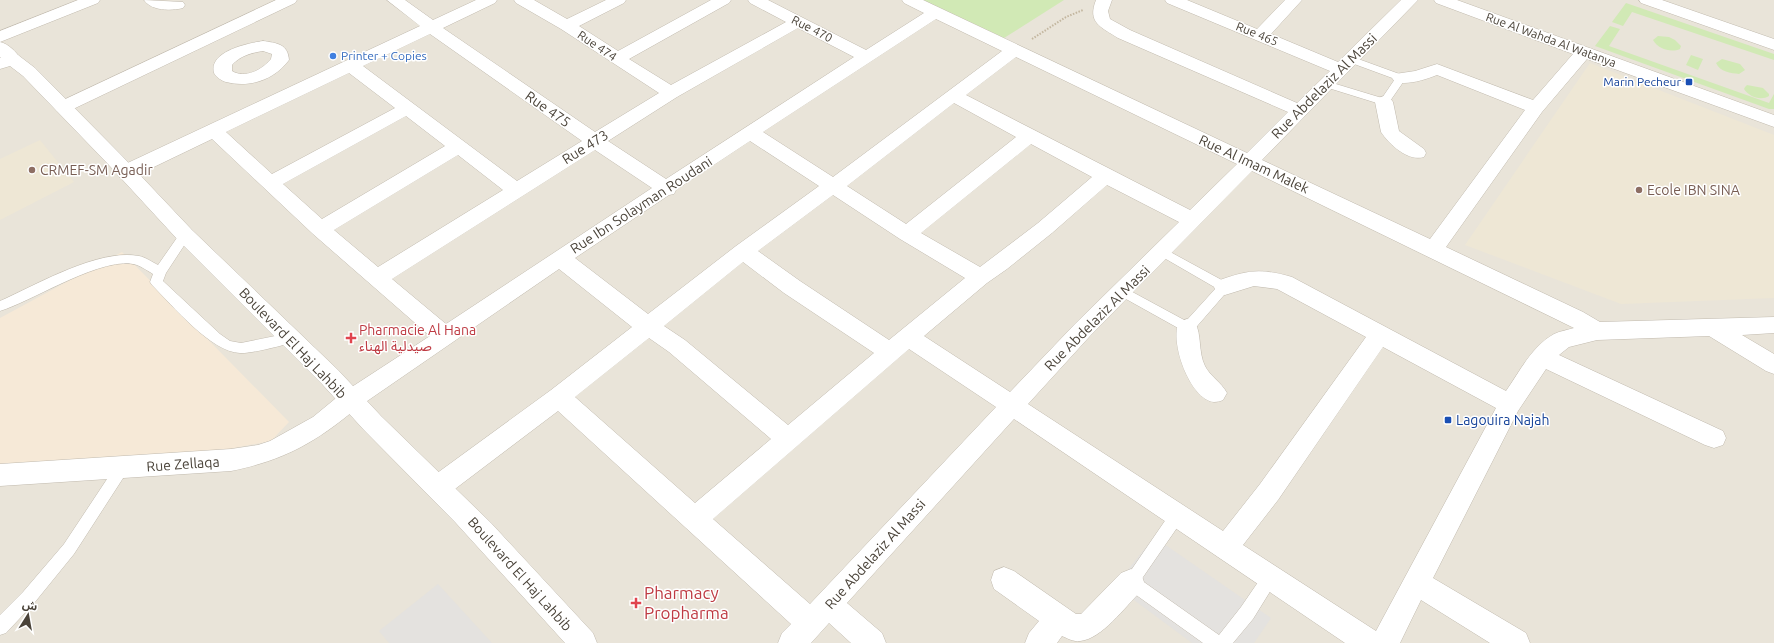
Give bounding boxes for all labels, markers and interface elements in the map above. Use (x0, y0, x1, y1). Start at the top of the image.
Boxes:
street label: Rue Al Wahda Al Watanya (1484, 10, 1618, 69)
street label: Rue 470 (790, 13, 835, 44)
street label: Rue 465 (1234, 19, 1280, 48)
street label: Rue 474 (575, 28, 619, 63)
street label: Rue Abdelaziz Al Massi (1268, 30, 1380, 142)
place label: Printer + Copies (341, 49, 427, 62)
marker: Printer + Copies (328, 51, 338, 61)
place label: Marin Pecheur (1603, 75, 1681, 88)
marker: Marin Pecheur (1684, 77, 1694, 87)
street label: Rue 475 (522, 88, 574, 130)
street label: Rue 473 (559, 127, 611, 167)
street label: Rue Al Imam Malek (1196, 131, 1312, 197)
street label: Rue Ibn Solayman Roudani (567, 153, 715, 257)
place label: CRMEF-SM Agadir (40, 162, 153, 178)
marker: CRMEF-SM Agadir (27, 165, 37, 175)
place label: Ecole IBN SINA (1647, 182, 1740, 198)
marker: Ecole IBN SINA (1634, 185, 1644, 195)
street label: Rue Abdelaziz Al Massi (1041, 262, 1153, 374)
street label: Boulevard El Haj Lahbib (236, 284, 350, 402)
place label: Pharmacie Al Hana صيدلية الهناء (359, 322, 476, 355)
marker: Pharmacie Al Hana صيدلية الهناء (346, 333, 356, 343)
place label: Lagouira Najah (1456, 412, 1549, 428)
marker: Lagouira Najah (1443, 415, 1453, 425)
street label: Rue Zellaqa (146, 453, 220, 475)
street label: Rue Abdelaziz Al Massi (821, 496, 929, 612)
street label: Boulevard El Haj Lahbib (465, 514, 575, 634)
place label: Pharmacy Propharma (644, 583, 729, 622)
north arrow (8, 595, 48, 635)
text: ش (21, 598, 38, 613)
marker: Pharmacy Propharma (631, 598, 641, 608)

